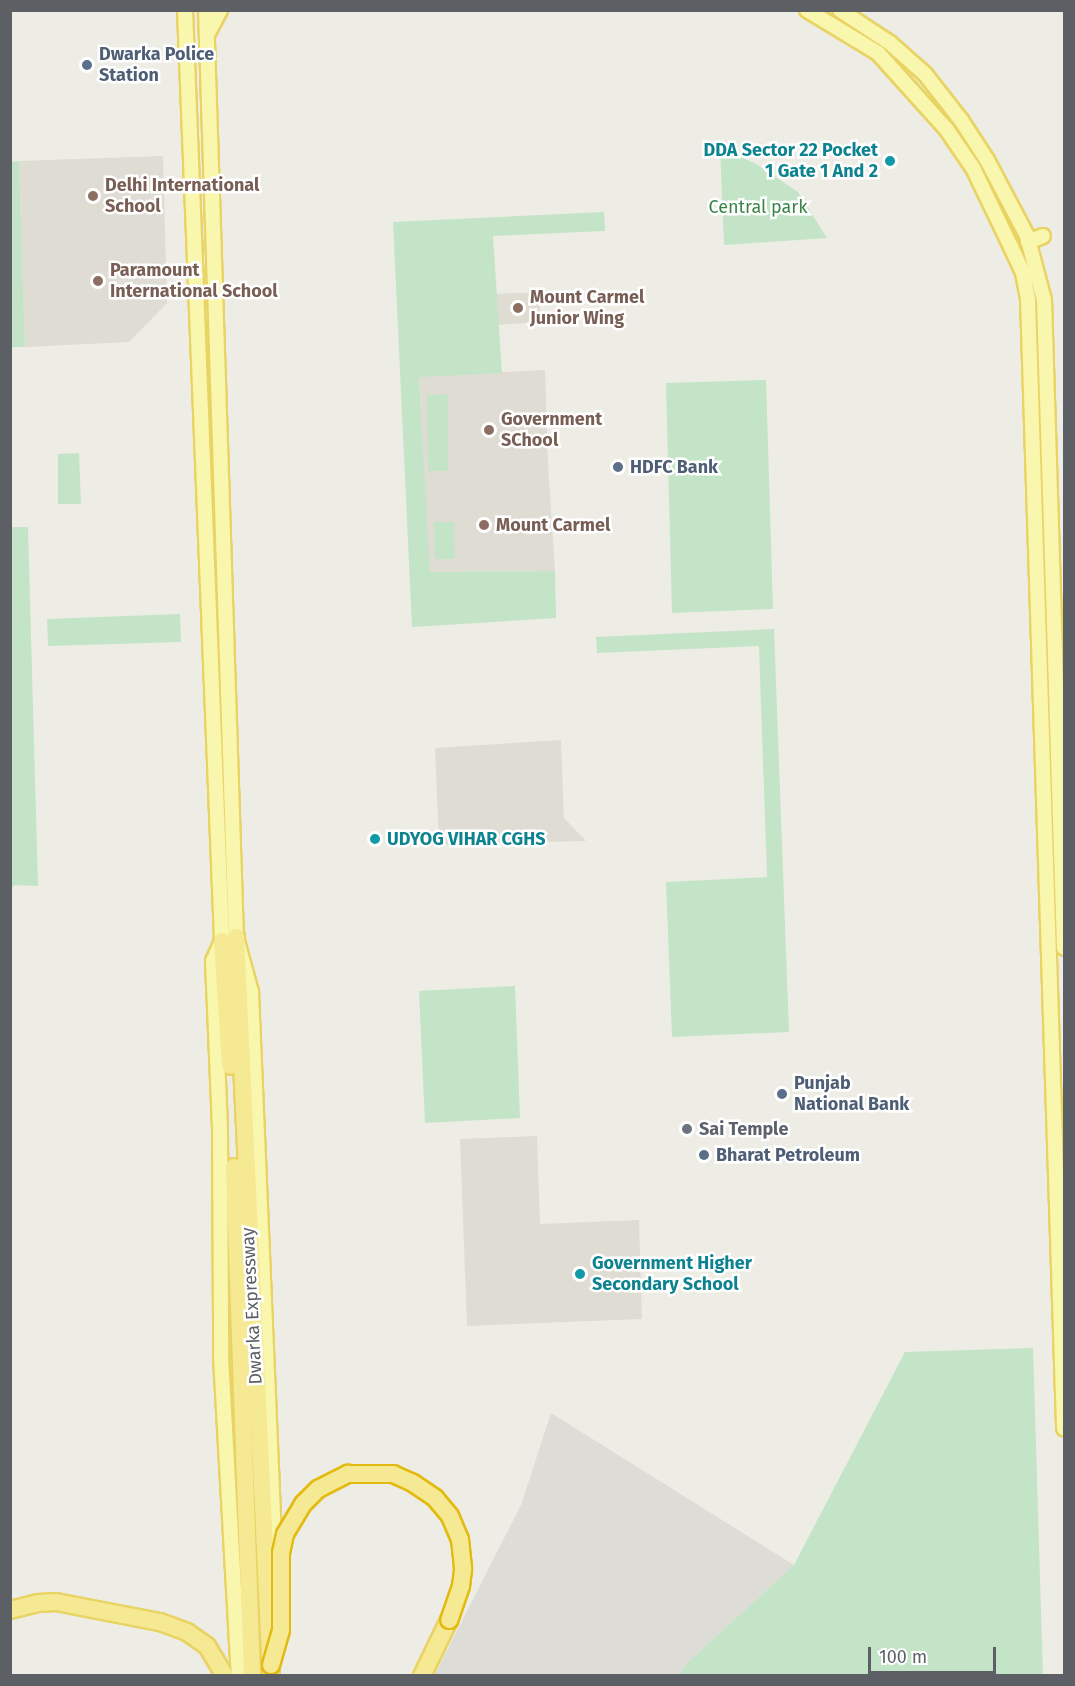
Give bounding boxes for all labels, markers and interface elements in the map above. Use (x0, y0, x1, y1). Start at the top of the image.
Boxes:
place label: Dwarka Police Station (99, 44, 214, 86)
marker: Dwarka Police Station (80, 58, 94, 72)
place label: DDA Sector 22 Pocket 1 Gate 1 And 2 (704, 140, 878, 182)
marker: DDA Sector 22 Pocket 1 Gate 1 And 2 (883, 154, 897, 168)
place label: Delhi International School (105, 175, 259, 218)
marker: Delhi International School (86, 189, 100, 203)
park label: Central park (708, 196, 808, 218)
place label: Paramount International School (110, 260, 278, 302)
marker: Paramount International School (91, 274, 105, 288)
place label: Mount Carmel Junior Wing (530, 287, 644, 330)
marker: Mount Carmel Junior Wing (511, 301, 525, 315)
place label: Government SChool (501, 409, 602, 452)
marker: Government SChool (482, 423, 496, 437)
place label: HDFC Bank (630, 456, 718, 478)
marker: HDFC Bank (611, 460, 625, 474)
place label: Mount Carmel (496, 514, 610, 536)
marker: Mount Carmel (477, 518, 491, 532)
place label: UDYOG VIHAR CGHS (387, 828, 546, 850)
marker: UDYOG VIHAR CGHS (368, 832, 382, 846)
place label: Punjab National Bank (794, 1073, 909, 1116)
marker: Punjab National Bank (775, 1087, 789, 1101)
place label: Sai Temple (699, 1118, 788, 1140)
marker: Sai Temple (680, 1122, 694, 1136)
place label: Bharat Petroleum (716, 1144, 860, 1166)
marker: Bharat Petroleum (697, 1148, 711, 1162)
street label: Dwarka Expressway (237, 1227, 267, 1385)
place label: Government Higher Secondary School (592, 1253, 752, 1296)
marker: Government Higher Secondary School (573, 1267, 587, 1281)
scale bar (871, 1635, 998, 1673)
text: 100 m (879, 1646, 927, 1668)

